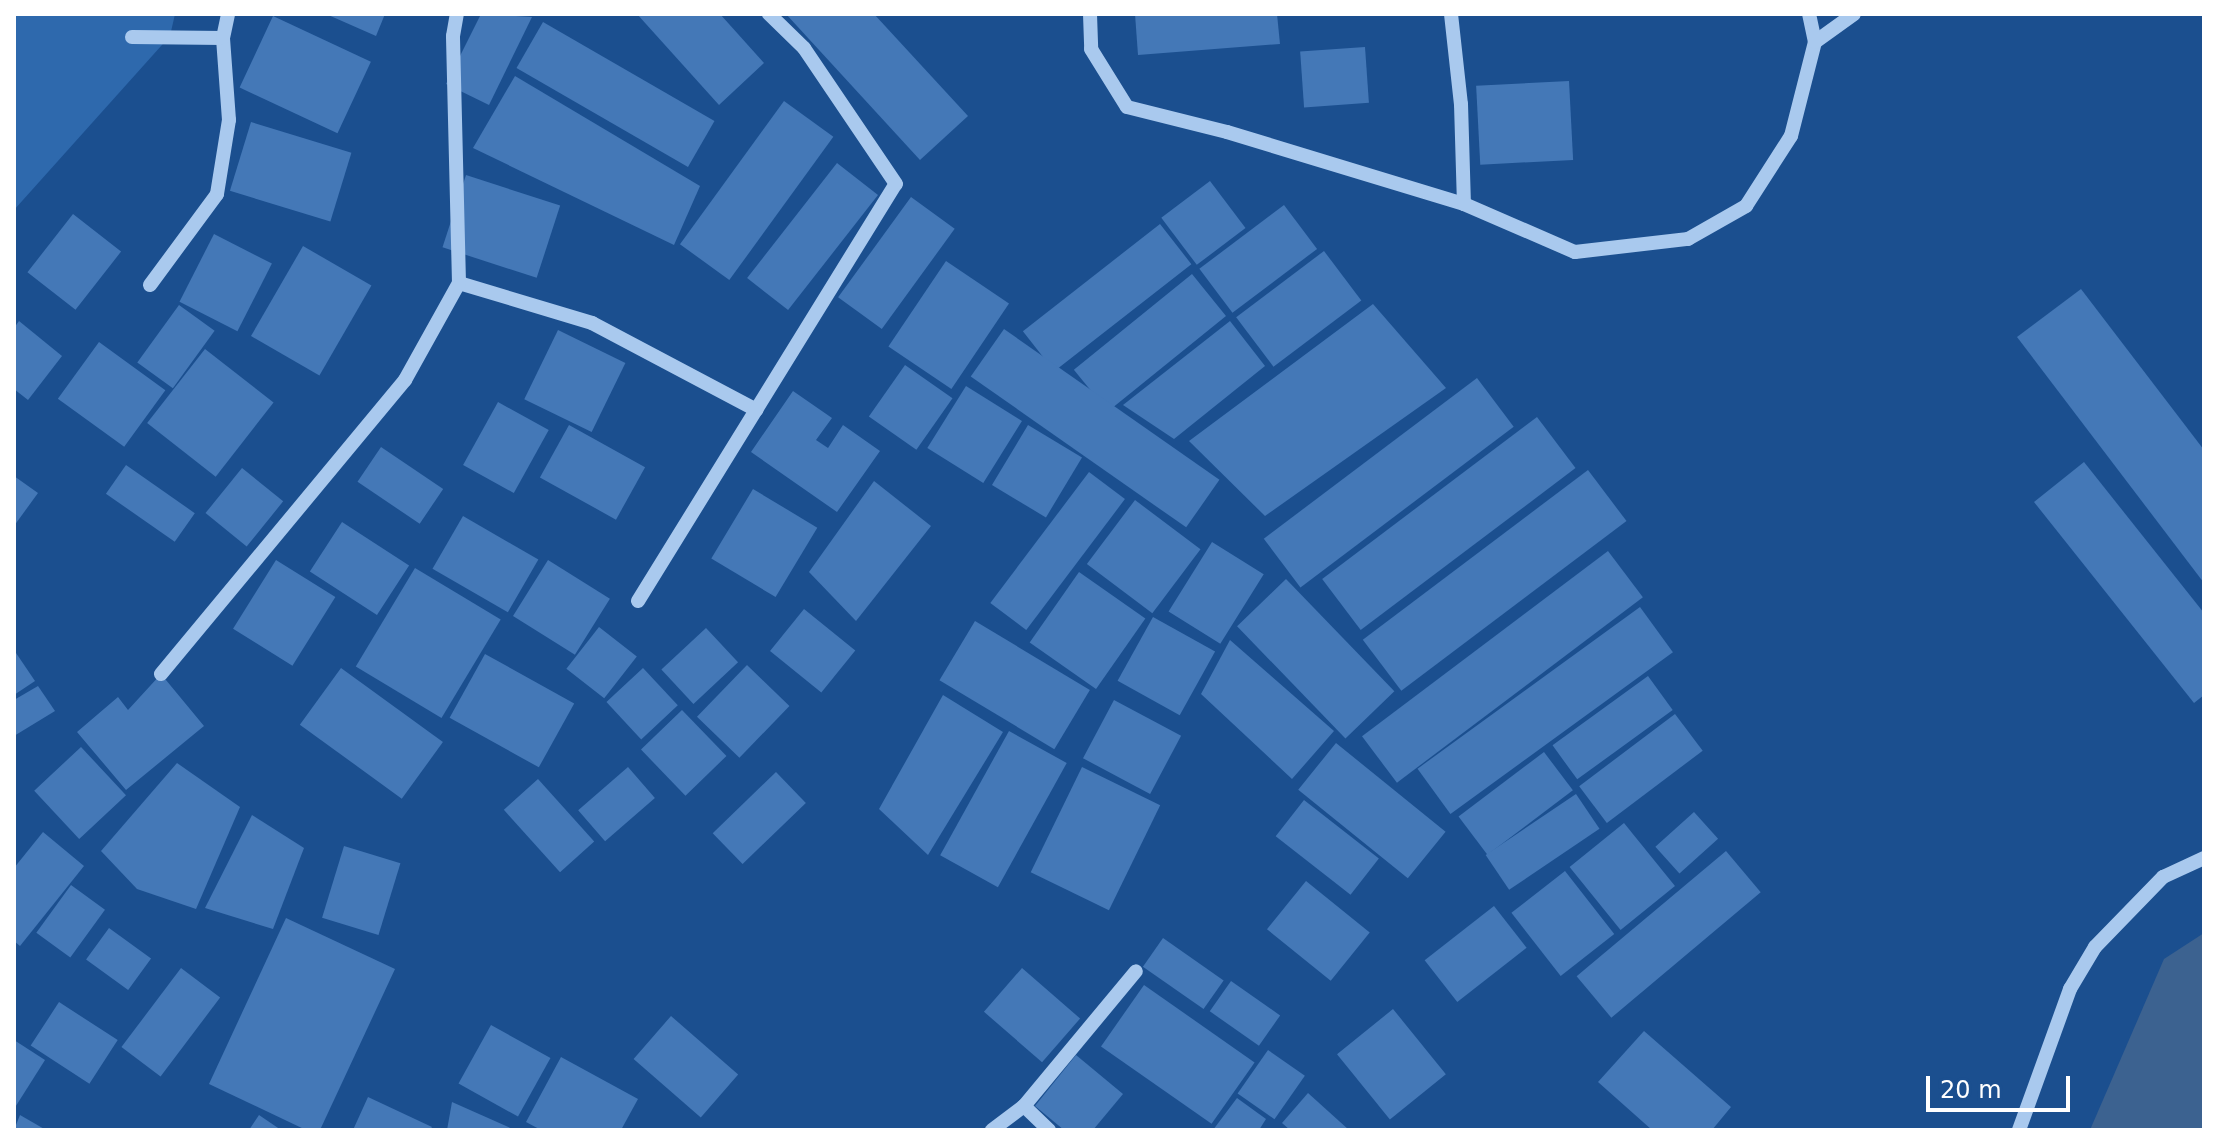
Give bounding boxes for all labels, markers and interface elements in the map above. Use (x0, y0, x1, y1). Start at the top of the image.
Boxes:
scale bar (1930, 1060, 2074, 1110)
text: 20 m (1940, 1076, 2002, 1104)

